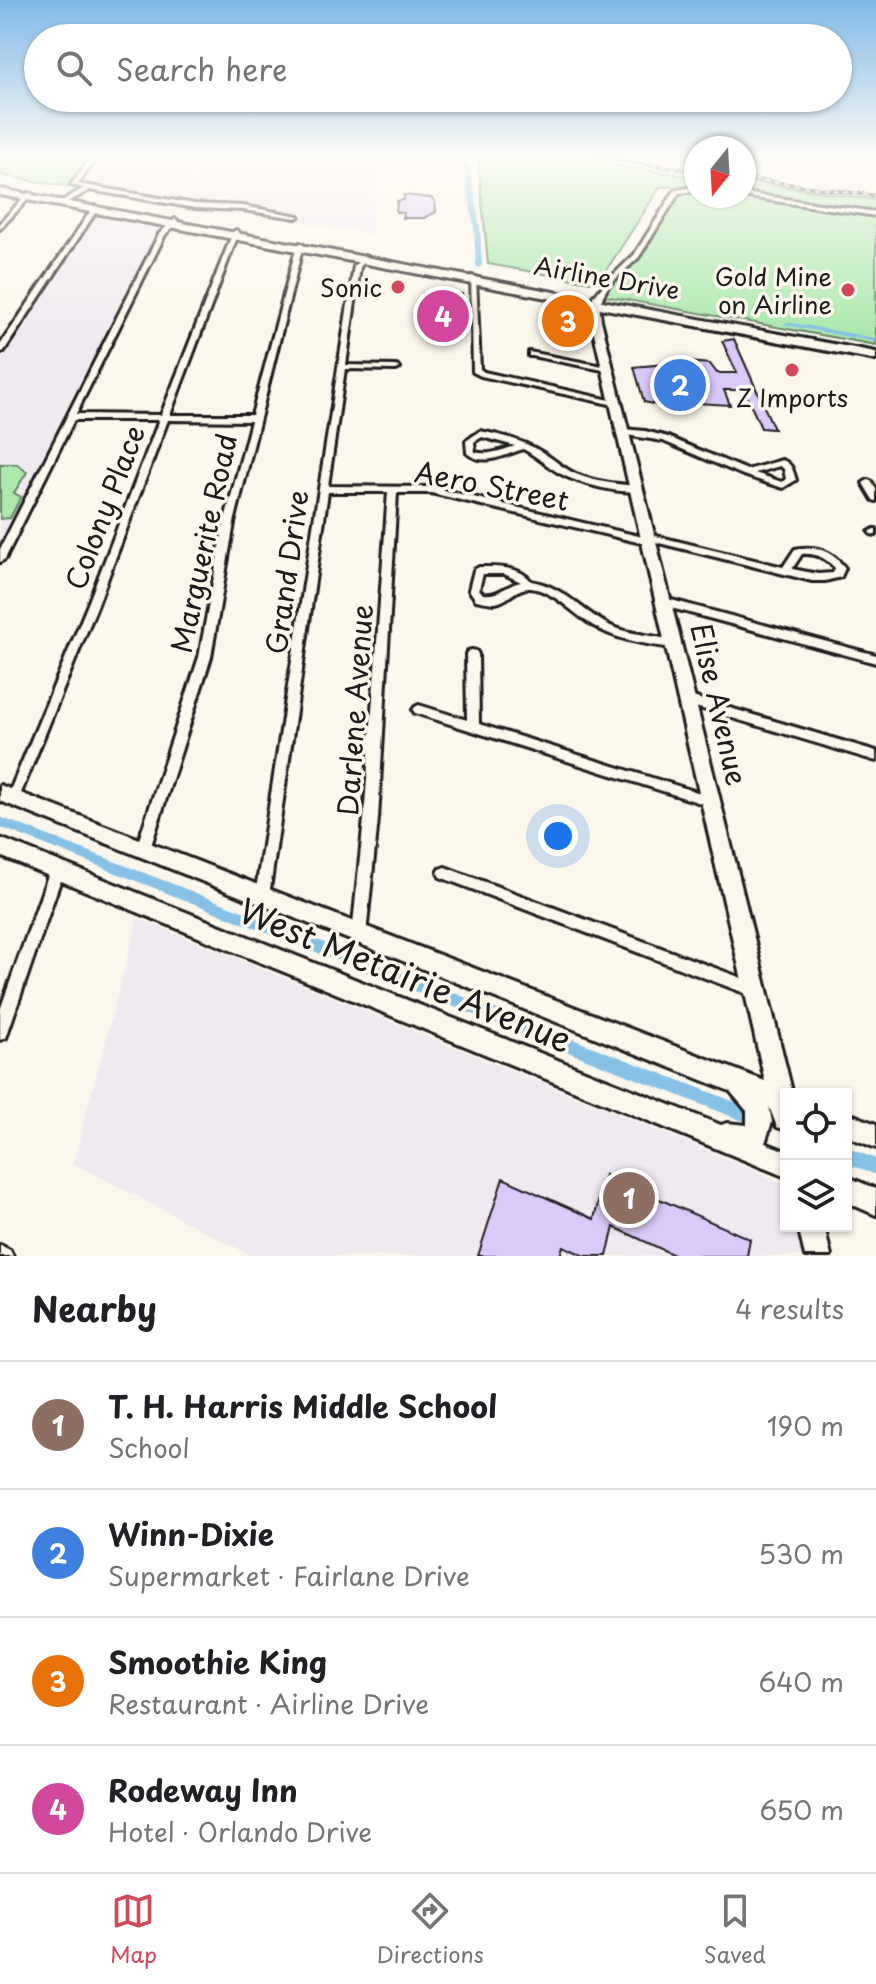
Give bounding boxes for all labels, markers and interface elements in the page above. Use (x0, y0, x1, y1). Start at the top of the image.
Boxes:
search box (24, 24, 852, 112)
icon: search (52, 46, 96, 90)
text: Search here (116, 46, 288, 91)
north arrow (684, 136, 756, 208)
street label: Airline Drive (531, 246, 683, 308)
place label: Gold Mine on Airline (715, 258, 832, 322)
place label: Sonic (320, 269, 382, 305)
marker: Sonic (389, 278, 407, 296)
marker: Gold Mine on Airline (839, 281, 857, 299)
pin: 4 (417, 286, 469, 346)
pin: 3 (542, 291, 594, 351)
pin: 2 (654, 355, 706, 415)
marker: Z Imports (783, 361, 801, 379)
place label: Z Imports (736, 379, 848, 415)
street label: Colony Place (53, 418, 155, 596)
street label: Marguerite Road (159, 430, 247, 656)
street label: Aero Street (411, 449, 573, 521)
street label: Grand Drive (253, 487, 319, 657)
street label: Darlene Avenue (325, 603, 383, 817)
street label: Elise Avenue (680, 619, 760, 789)
your location (538, 816, 578, 856)
street label: West Metairie Avenue (232, 883, 580, 1065)
map controls (780, 1088, 852, 1232)
button: locate (780, 1088, 852, 1160)
button: layers (780, 1160, 852, 1232)
pin: 1 (603, 1168, 655, 1228)
text: Nearby (32, 1282, 157, 1334)
text: 4 results (735, 1289, 844, 1328)
text: T. H. Harris Middle School (108, 1383, 497, 1428)
text: 1 (52, 1406, 64, 1445)
text: 190 m (767, 1406, 844, 1445)
text: School (108, 1428, 190, 1467)
text: Winn-Dixie (108, 1511, 274, 1556)
text: 2 (49, 1534, 67, 1573)
text: 530 m (758, 1534, 844, 1573)
text: Supermarket · Fairlane Drive (108, 1556, 470, 1595)
text: Smoothie King (108, 1639, 327, 1684)
text: 3 (49, 1662, 67, 1701)
text: 640 m (758, 1662, 844, 1701)
text: Restaurant · Airline Drive (108, 1684, 429, 1723)
text: Rodeway Inn (108, 1767, 298, 1812)
text: 4 (49, 1790, 67, 1829)
text: 650 m (759, 1790, 844, 1829)
text: Hotel · Orlando Drive (108, 1812, 372, 1851)
tab: Map (110, 1889, 157, 1970)
tab: Directions (377, 1889, 484, 1970)
tab: Saved (704, 1889, 766, 1970)

